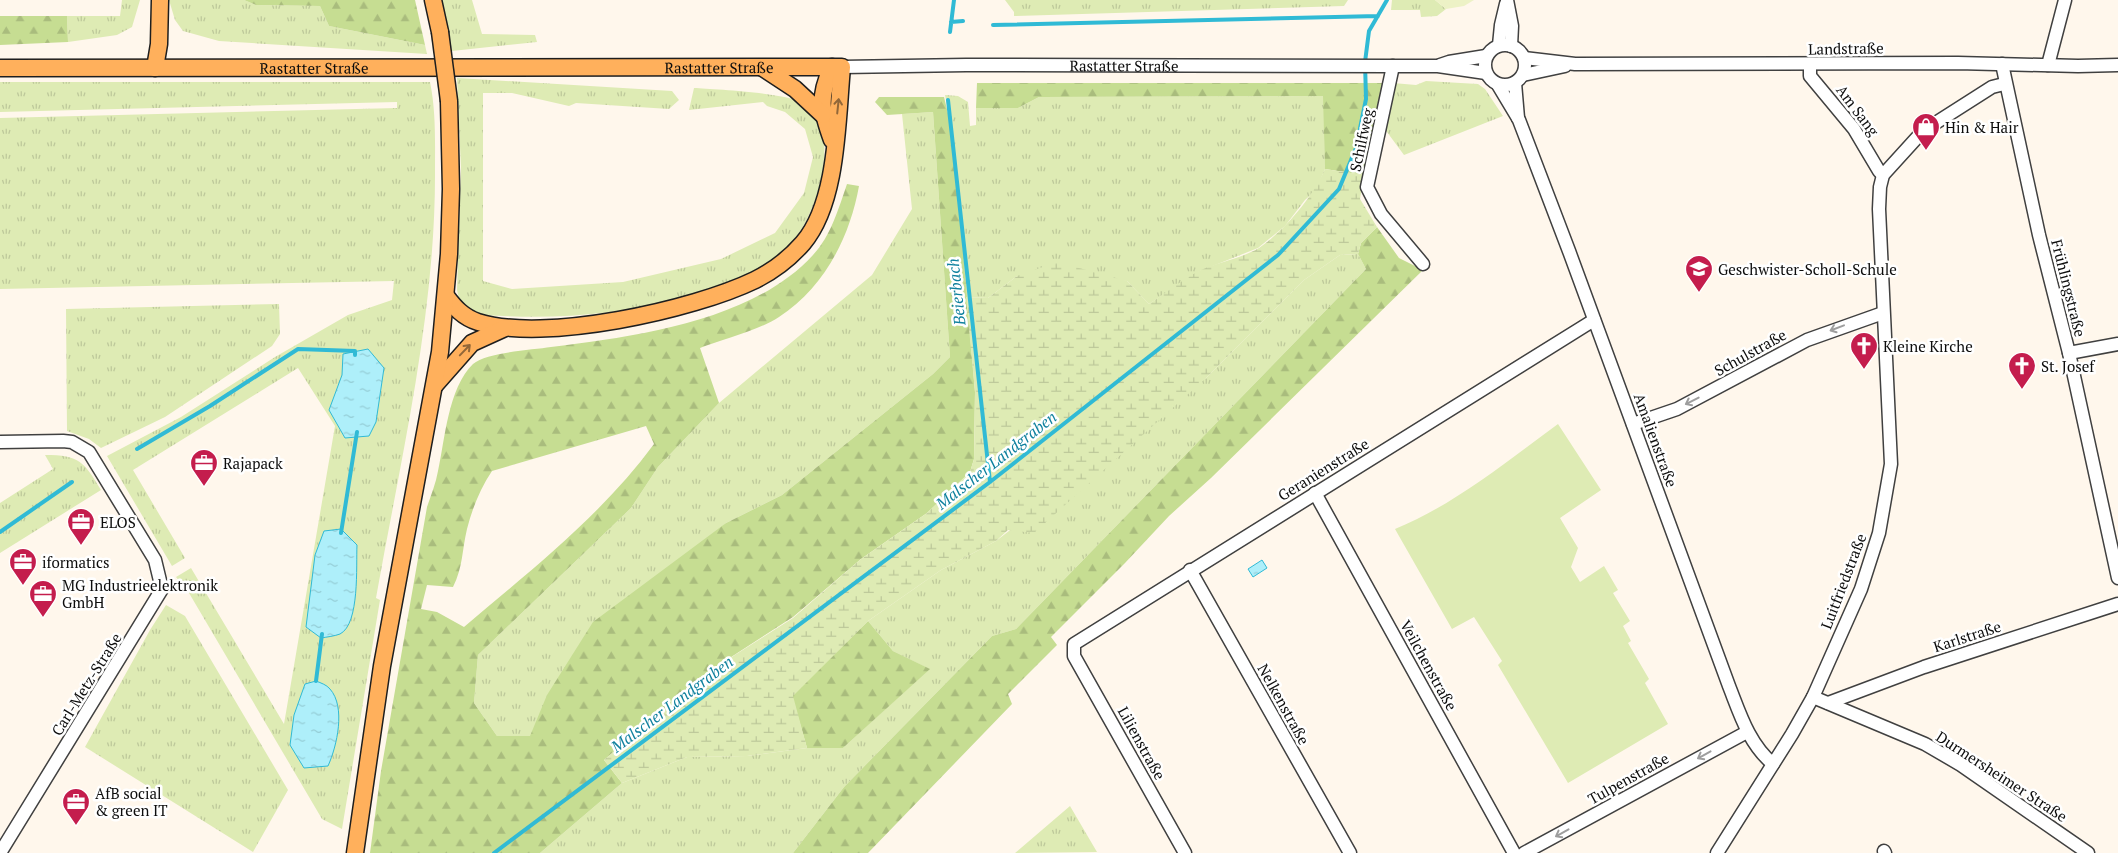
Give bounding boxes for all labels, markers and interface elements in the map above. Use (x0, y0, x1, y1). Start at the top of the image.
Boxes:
street label: Landstraße (1808, 37, 1884, 59)
street label: Rastatter Straße (1069, 55, 1179, 75)
street label: Rastatter Straße (664, 57, 774, 77)
street label: Rastatter Straße (259, 58, 369, 78)
street label: Am Sang (1832, 80, 1884, 141)
one-way arrow (833, 98, 843, 114)
street label: Schilfweg (1345, 105, 1378, 173)
shop icon: Hin & Hair (1911, 112, 1941, 151)
place label: Hin & Hair (1945, 117, 2019, 137)
street label: Frühlingstraße (2047, 237, 2091, 339)
school or university icon: Geschwister-Scholl-Schule (1684, 254, 1714, 293)
water label: Beierbach (942, 257, 971, 328)
place label: Geschwister-Scholl-Schule (1718, 259, 1897, 279)
street label: Schulstraße (1710, 324, 1790, 380)
one-way arrow (1830, 324, 1845, 333)
church icon: Kleine Kirche (1849, 331, 1879, 370)
place label: Kleine Kirche (1883, 336, 1973, 356)
one-way arrow (459, 344, 471, 356)
church icon: St. Josef (2007, 351, 2037, 390)
place label: St. Josef (2041, 356, 2095, 376)
street label: Amalienstraße (1630, 390, 1682, 490)
one-way arrow (1685, 397, 1700, 406)
water label: Malscher Landgraben (930, 406, 1061, 515)
street label: Geranienstraße (1274, 433, 1372, 505)
office icon: Rajapack (189, 448, 219, 487)
place label: Rajapack (223, 453, 283, 473)
office icon: ELOS (66, 507, 96, 546)
place label: ELOS (100, 512, 136, 532)
street label: Luitfriedstraße (1816, 530, 1870, 632)
office icon: iformatics (8, 547, 38, 586)
place label: iformatics (42, 552, 110, 572)
place label: MG Industrieelektronik GmbH (62, 575, 218, 612)
office icon: MG Industrieelektronik GmbH (28, 579, 58, 618)
street label: Veilchenstraße (1396, 616, 1462, 714)
street label: Karlstraße (1931, 616, 2003, 656)
street label: Carl-Metz-Straße (46, 629, 126, 739)
water label: Malscher Landgraben (606, 651, 738, 758)
street label: Nelkenstraße (1254, 660, 1314, 748)
street label: Lilienstraße (1114, 703, 1170, 783)
street label: Durmersheimer Straße (1933, 726, 2071, 826)
street label: Tulpenstraße (1584, 748, 1672, 808)
one-way arrow (1697, 750, 1712, 760)
place label: AfB social & green IT (95, 783, 168, 820)
office icon: AfB social & green IT (61, 787, 91, 826)
one-way arrow (1554, 828, 1569, 838)

